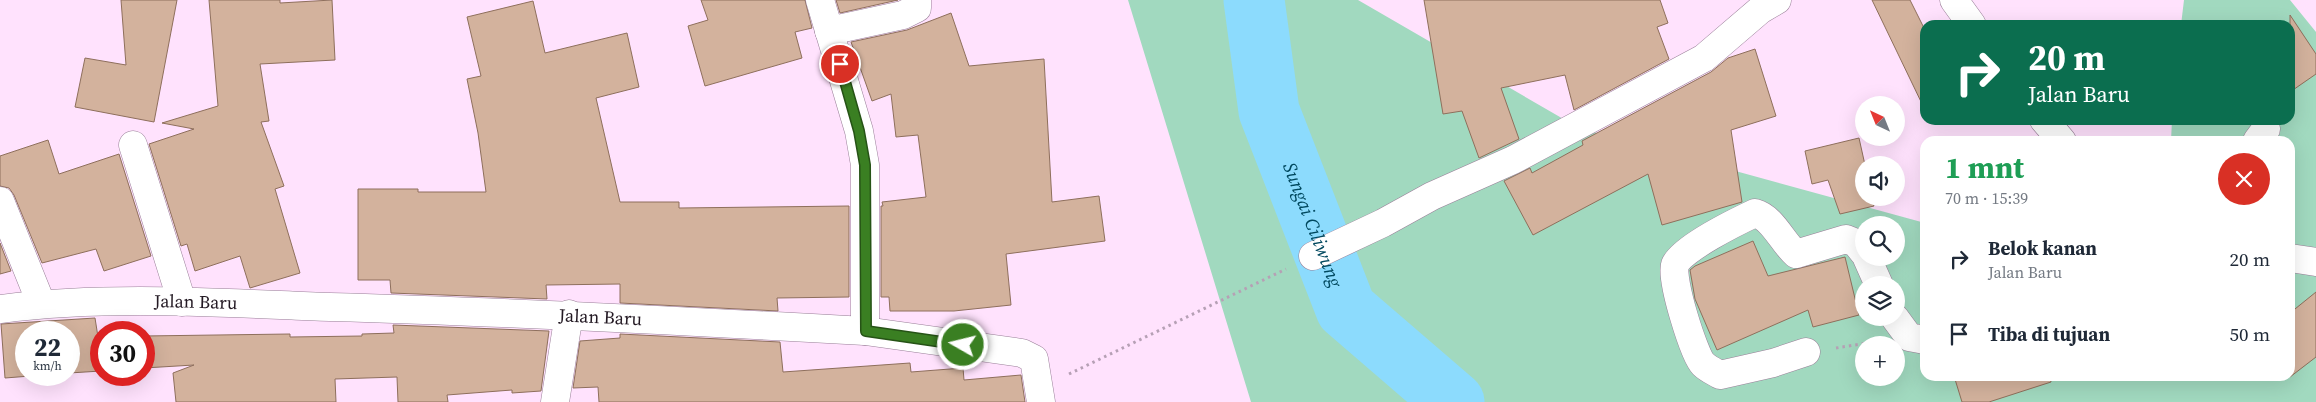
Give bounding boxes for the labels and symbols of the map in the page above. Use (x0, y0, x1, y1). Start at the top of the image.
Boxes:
pin (819, 43, 861, 85)
north arrow (1855, 96, 1905, 146)
water label: Sungai Ciliwung (1277, 158, 1350, 292)
street label: Jalan Baru (153, 288, 238, 315)
street label: Jalan Baru (557, 302, 643, 331)
position arrow (936, 318, 988, 370)
speed limit sign: 30 (90, 321, 155, 386)

